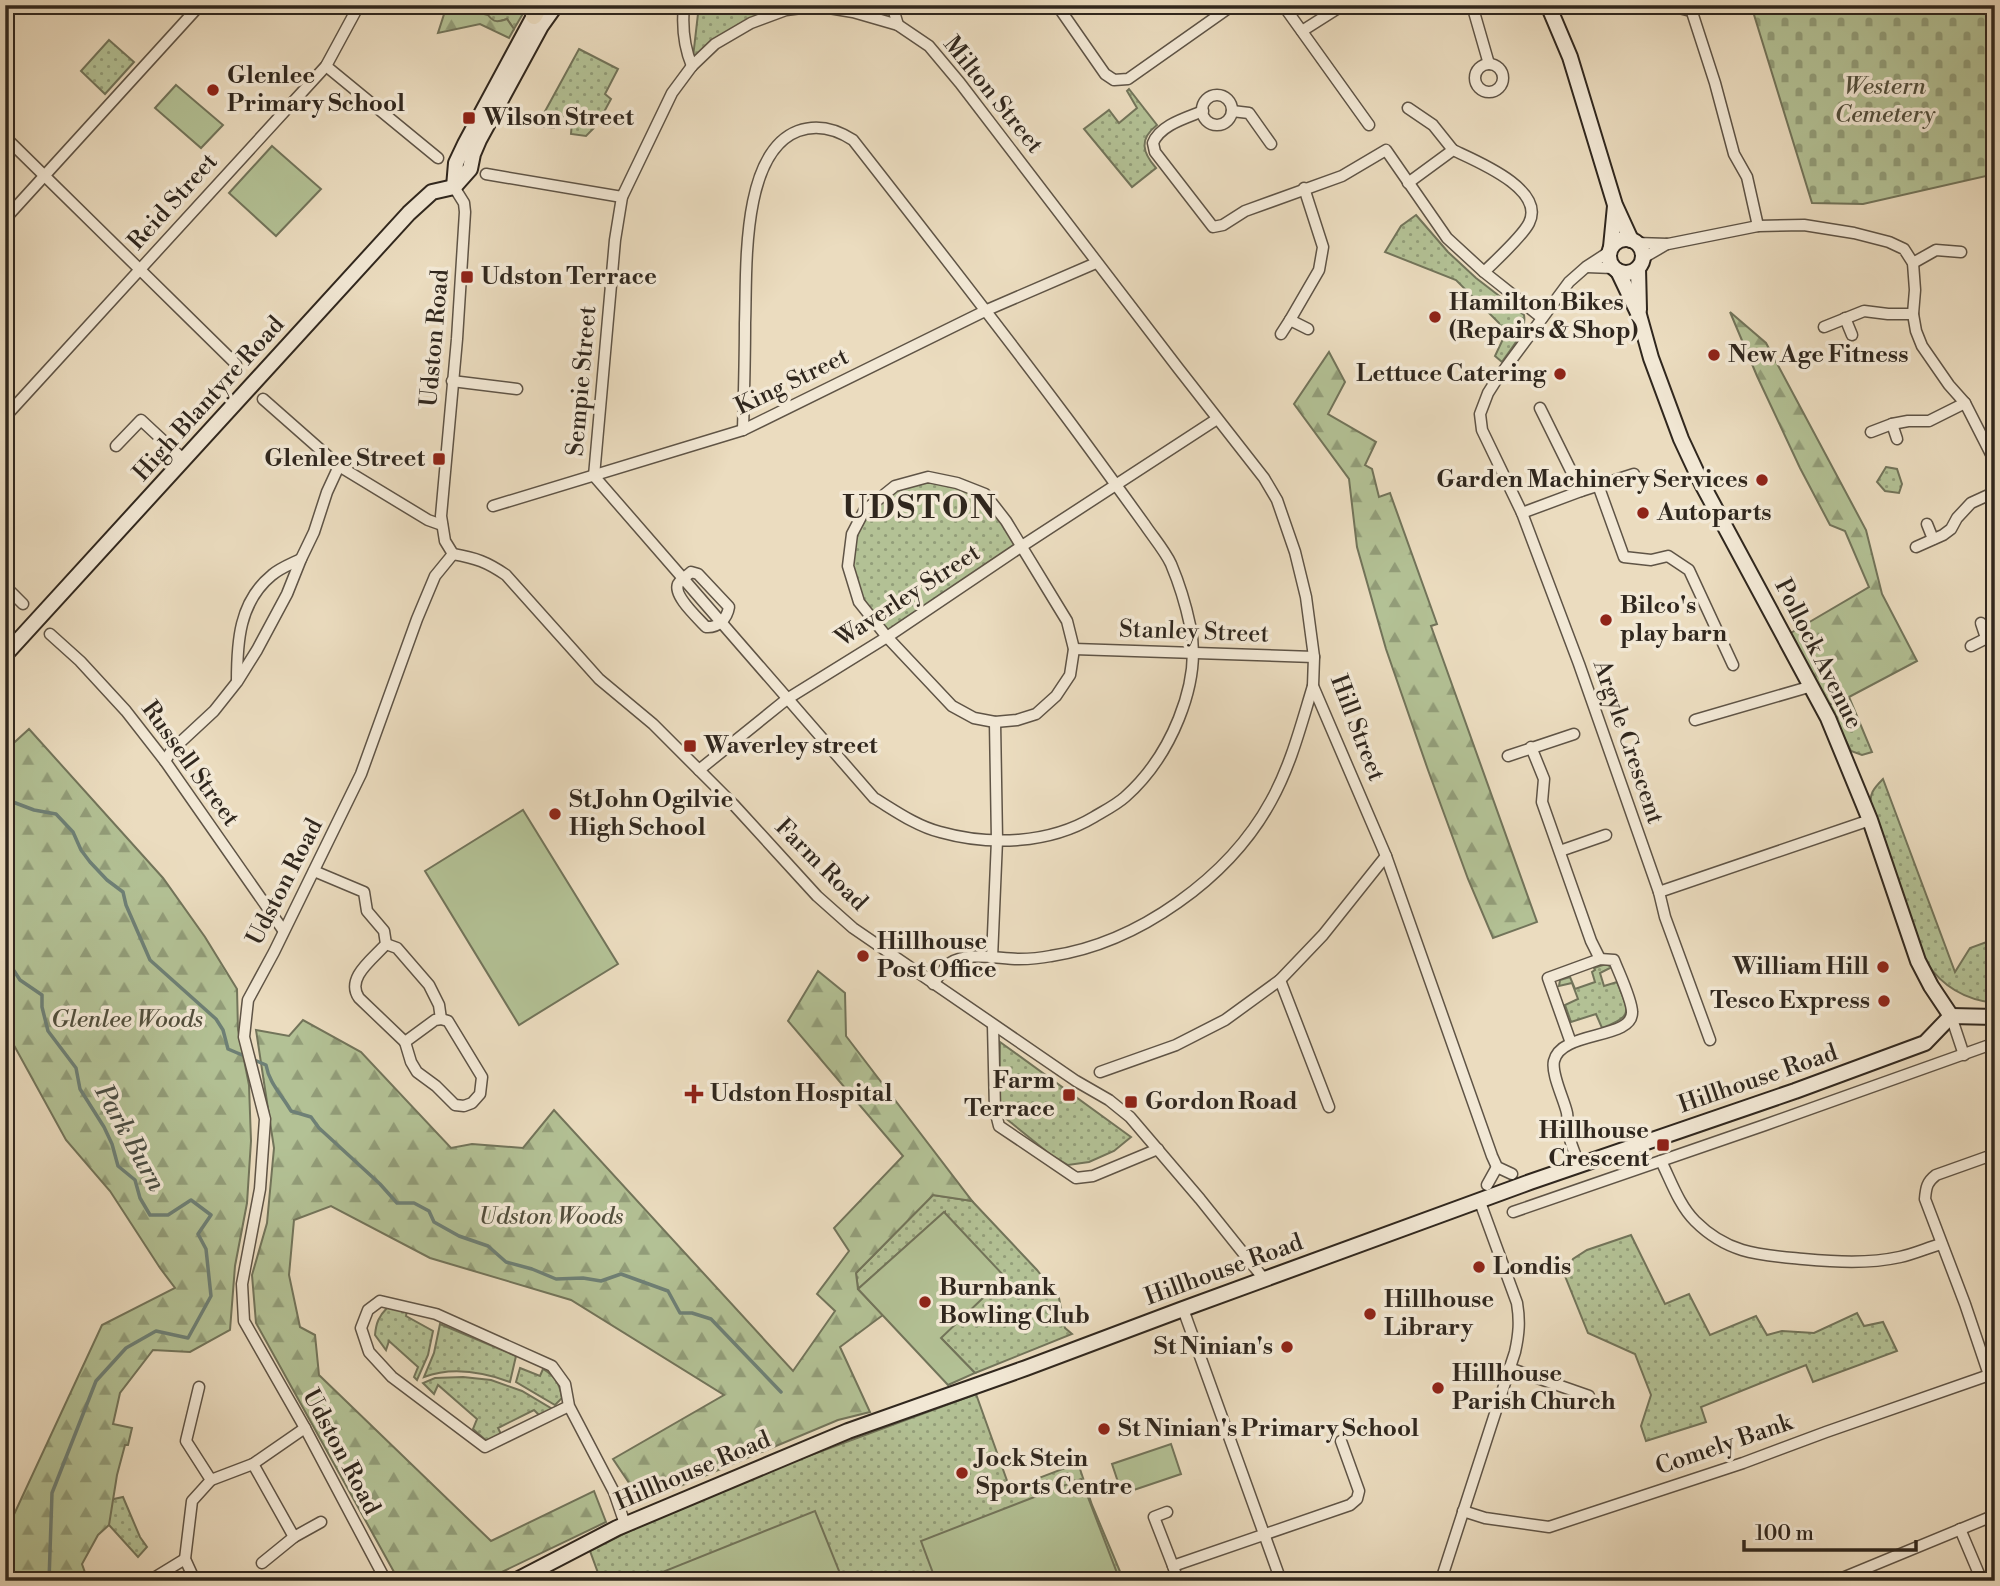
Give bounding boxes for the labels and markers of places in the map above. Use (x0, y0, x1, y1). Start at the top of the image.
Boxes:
place label: Glenlee Primary School (227, 61, 405, 119)
marker: Glenlee Primary School (205, 82, 221, 98)
place label: Wilson Street (482, 103, 634, 133)
marker: Wilson Street (461, 110, 477, 126)
place label: Udston Terrace (481, 262, 657, 292)
marker: Udston Terrace (459, 269, 475, 285)
place label: Hamilton Bikes (Repairs & Shop) (1449, 288, 1638, 346)
marker: Hamilton Bikes (Repairs & Shop) (1427, 309, 1443, 325)
place label: New Age Fitness (1728, 340, 1908, 370)
marker: New Age Fitness (1706, 347, 1722, 363)
place label: Lettuce Catering (1356, 359, 1547, 389)
marker: Lettuce Catering (1552, 366, 1568, 382)
place label: Glenlee Street (264, 444, 426, 474)
marker: Glenlee Street (431, 451, 447, 467)
place label: Garden Machinery Services (1436, 465, 1748, 495)
marker: Garden Machinery Services (1754, 472, 1770, 488)
place label: Autoparts (1656, 498, 1771, 528)
marker: Autoparts (1635, 505, 1651, 521)
place label: Bilco's play barn (1620, 591, 1727, 649)
marker: Bilco's play barn (1598, 612, 1614, 628)
place label: Waverley street (703, 731, 878, 761)
marker: Waverley street (682, 738, 698, 754)
place label: St John Ogilvie High School (569, 785, 733, 843)
marker: St John Ogilvie High School (547, 806, 563, 822)
place label: Hillhouse Post Office (877, 927, 997, 985)
marker: Hillhouse Post Office (855, 948, 871, 964)
place label: William Hill (1732, 952, 1869, 982)
marker: William Hill (1875, 959, 1891, 975)
place label: Tesco Express (1710, 986, 1870, 1016)
marker: Tesco Express (1876, 993, 1892, 1009)
place label: Farm Terrace (964, 1066, 1055, 1124)
place label: Udston Hospital (710, 1079, 893, 1109)
marker: Udston Hospital (684, 1084, 704, 1104)
marker: Farm Terrace (1061, 1087, 1077, 1103)
place label: Gordon Road (1145, 1087, 1298, 1117)
marker: Gordon Road (1123, 1094, 1139, 1110)
place label: Hillhouse Crescent (1539, 1116, 1649, 1174)
marker: Hillhouse Crescent (1655, 1137, 1671, 1153)
place label: Londis (1493, 1252, 1571, 1282)
marker: Londis (1471, 1259, 1487, 1275)
place label: Burnbank Bowling Club (939, 1273, 1090, 1331)
place label: Hillhouse Library (1384, 1285, 1494, 1343)
marker: Burnbank Bowling Club (917, 1294, 933, 1310)
marker: Hillhouse Library (1362, 1306, 1378, 1322)
place label: St Ninian's (1154, 1332, 1273, 1362)
marker: St Ninian's (1279, 1339, 1295, 1355)
place label: Hillhouse Parish Church (1452, 1359, 1616, 1417)
marker: Hillhouse Parish Church (1430, 1380, 1446, 1396)
place label: St Ninian's Primary School (1118, 1414, 1419, 1444)
marker: St Ninian's Primary School (1096, 1421, 1112, 1437)
place label: Jock Stein Sports Centre (973, 1444, 1133, 1502)
marker: Jock Stein Sports Centre (954, 1465, 970, 1481)

